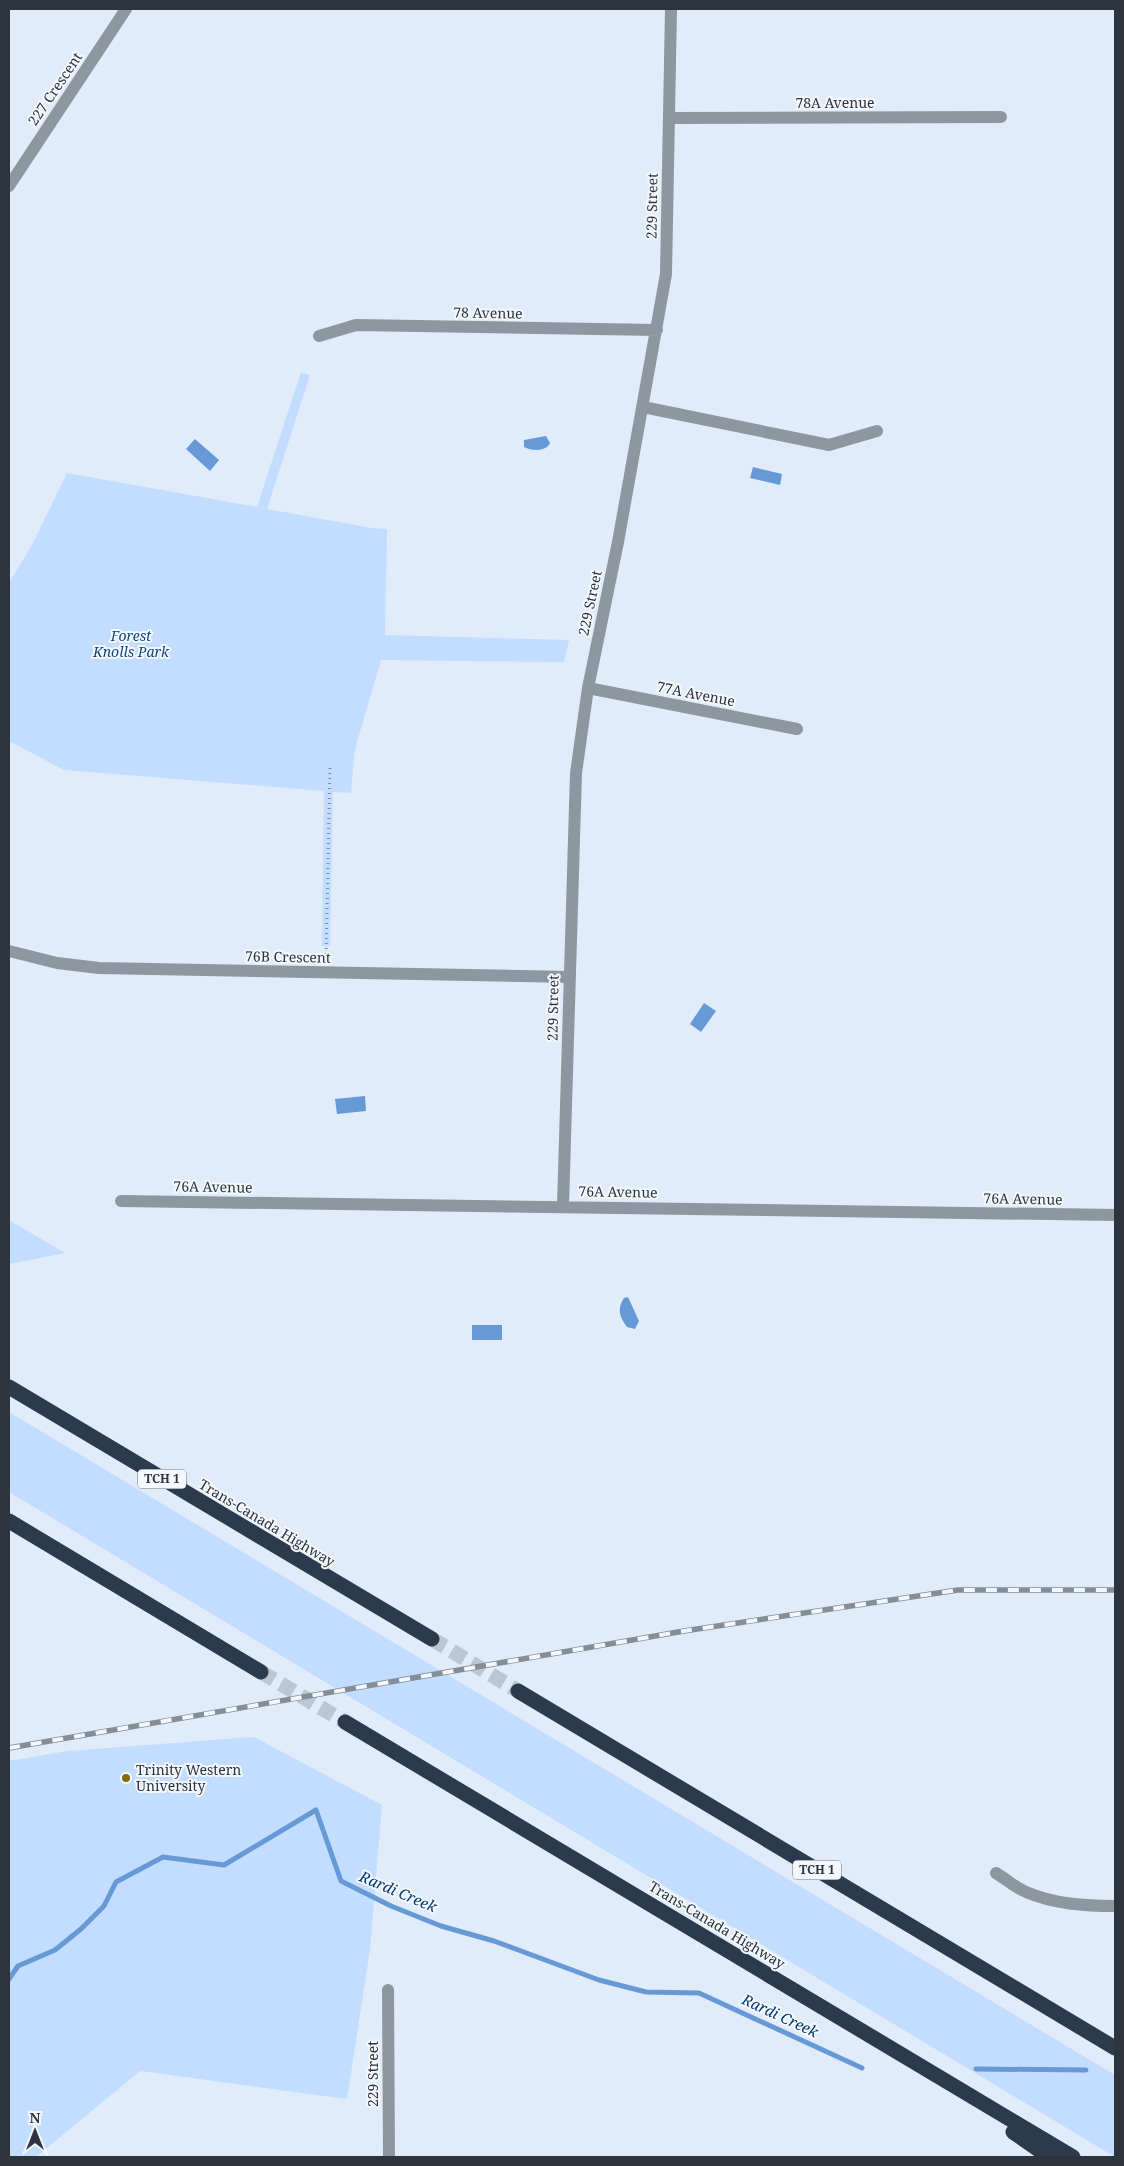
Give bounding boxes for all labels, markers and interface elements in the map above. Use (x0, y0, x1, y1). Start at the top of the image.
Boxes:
street label: 227 Crescent (23, 48, 86, 129)
street label: 78A Avenue (795, 93, 875, 112)
street label: 229 Street (641, 173, 662, 239)
street label: 78 Avenue (453, 302, 523, 323)
street label: 229 Street (573, 568, 606, 637)
park label: Forest Knolls Park (92, 626, 170, 661)
street label: 77A Avenue (655, 677, 737, 710)
street label: 76B Crescent (245, 946, 331, 967)
street label: 229 Street (542, 975, 563, 1041)
street label: 76A Avenue (173, 1176, 253, 1197)
street label: 76A Avenue (578, 1181, 658, 1202)
street label: 76A Avenue (983, 1188, 1063, 1209)
road number: TCH 1 (138, 1470, 186, 1488)
street label: Trans-Canada Highway (196, 1474, 339, 1571)
place label: Trinity Western University (136, 1760, 241, 1795)
marker: Trinity Western University (120, 1772, 132, 1784)
road number: TCH 1 (793, 1860, 841, 1880)
water label: Rardi Creek (356, 1865, 440, 1916)
street label: Trans-Canada Highway (646, 1876, 789, 1973)
water label: Rardi Creek (738, 1988, 822, 2042)
street label: 229 Street (363, 2041, 382, 2107)
north arrow (10, 2106, 60, 2156)
text: N (29, 2108, 41, 2127)

